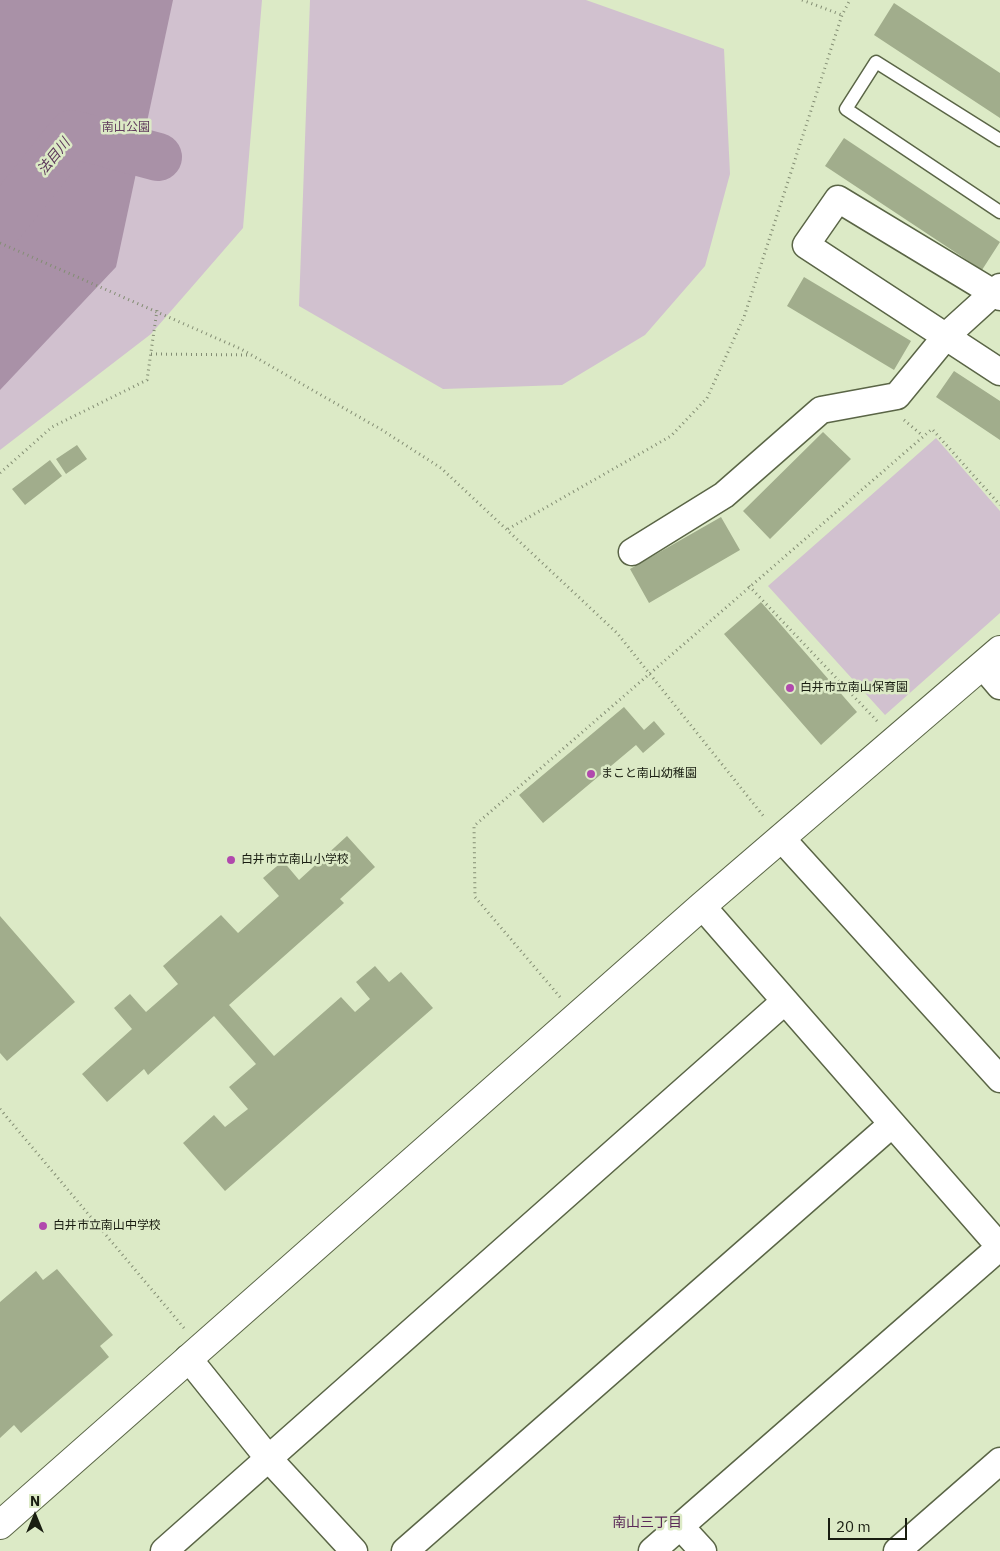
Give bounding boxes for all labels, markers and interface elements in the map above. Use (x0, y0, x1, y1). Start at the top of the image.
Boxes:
park label: 南山公園 (102, 121, 150, 135)
water label: 法目川 (34, 135, 74, 179)
place label: 白井市立南山保育園 (800, 681, 908, 695)
marker: 白井市立南山保育園 (784, 682, 796, 694)
place label: まこと南山幼稚園 (601, 767, 697, 781)
marker: まこと南山幼稚園 (585, 768, 597, 780)
place label: 白井市立南山小学校 (241, 853, 349, 867)
marker: 白井市立南山小学校 (225, 854, 237, 866)
place label: 白井市立南山中学校 (53, 1219, 161, 1233)
marker: 白井市立南山中学校 (37, 1220, 49, 1232)
north arrow (10, 1491, 60, 1541)
text: N (30, 1492, 40, 1510)
scale bar (830, 1508, 909, 1540)
district label: 南山三丁目 (612, 1515, 682, 1531)
text: 20 m (836, 1517, 871, 1536)

